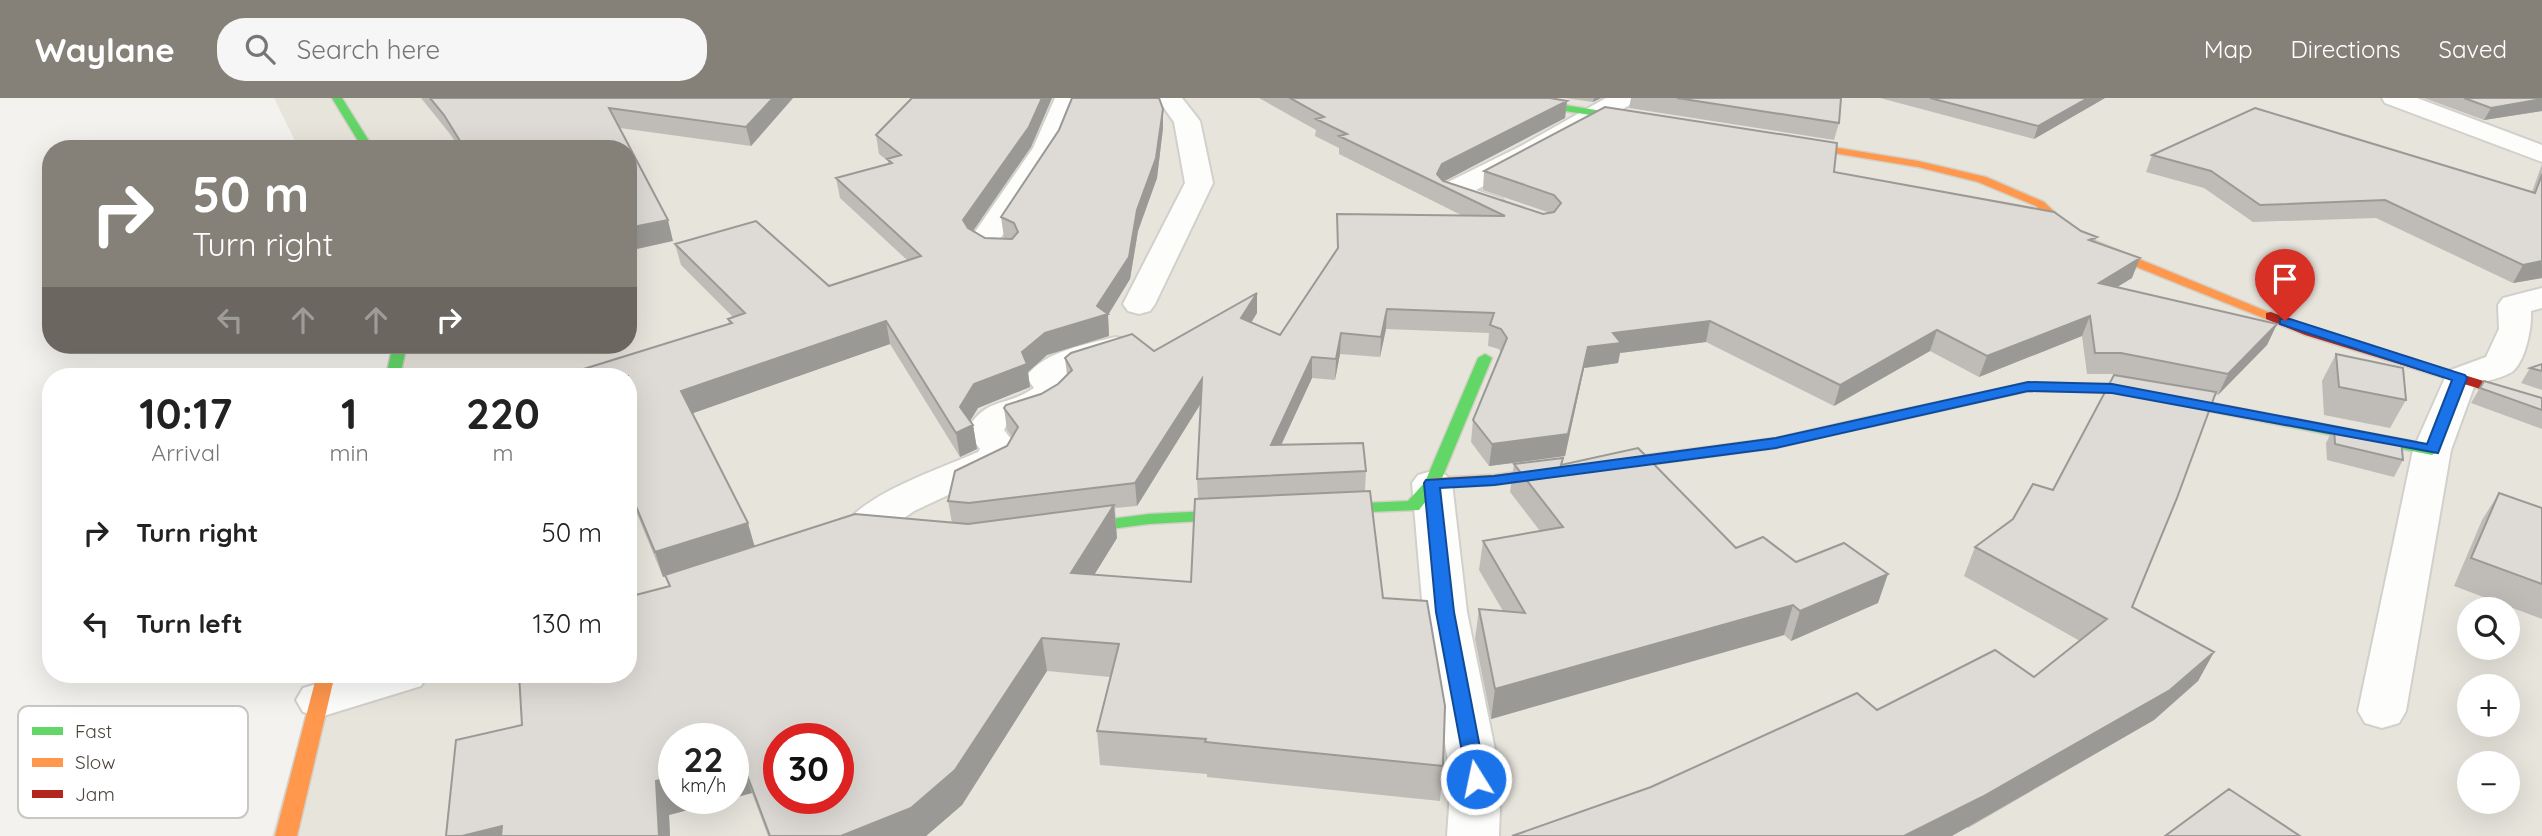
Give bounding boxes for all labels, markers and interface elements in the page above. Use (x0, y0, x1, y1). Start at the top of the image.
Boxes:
search box (217, 18, 707, 81)
text: Waylane (35, 29, 175, 70)
icon: search (241, 30, 279, 68)
text: Search here (297, 33, 440, 66)
text: Map (2204, 34, 2253, 64)
text: Directions (2291, 34, 2401, 64)
text: Saved (2439, 34, 2507, 64)
text: 50 m (192, 163, 309, 224)
icon: right (77, 168, 168, 259)
text: Turn right (192, 224, 333, 264)
pin (2255, 249, 2315, 321)
icon: arrive (2266, 260, 2304, 298)
icon: left (211, 301, 249, 339)
icon: ahead (284, 301, 322, 339)
icon: ahead (357, 301, 395, 339)
icon: right (430, 301, 468, 339)
text: 10:17 (139, 387, 232, 440)
text: 1 (341, 387, 357, 440)
text: 220 (466, 387, 540, 440)
text: Arrival (151, 438, 220, 467)
text: min (330, 438, 369, 467)
text: m (492, 438, 513, 467)
icon: right (77, 514, 115, 552)
text: Turn right (136, 516, 258, 549)
text: 50 m (542, 516, 602, 549)
map controls (2457, 597, 2520, 814)
button: search (2457, 597, 2520, 660)
icon: left (77, 605, 115, 643)
text: Turn left (136, 607, 243, 640)
text: 130 m (532, 607, 602, 640)
button: + (2457, 674, 2520, 737)
legend (18, 706, 248, 818)
text: Fast (75, 719, 112, 743)
speed limit sign: 30 (763, 723, 854, 814)
text: 22 (684, 737, 723, 781)
position arrow (1439, 742, 1513, 816)
text: Slow (75, 750, 116, 774)
button: − (2457, 751, 2520, 814)
text: km/h (681, 774, 726, 797)
text: Jam (75, 782, 115, 806)

